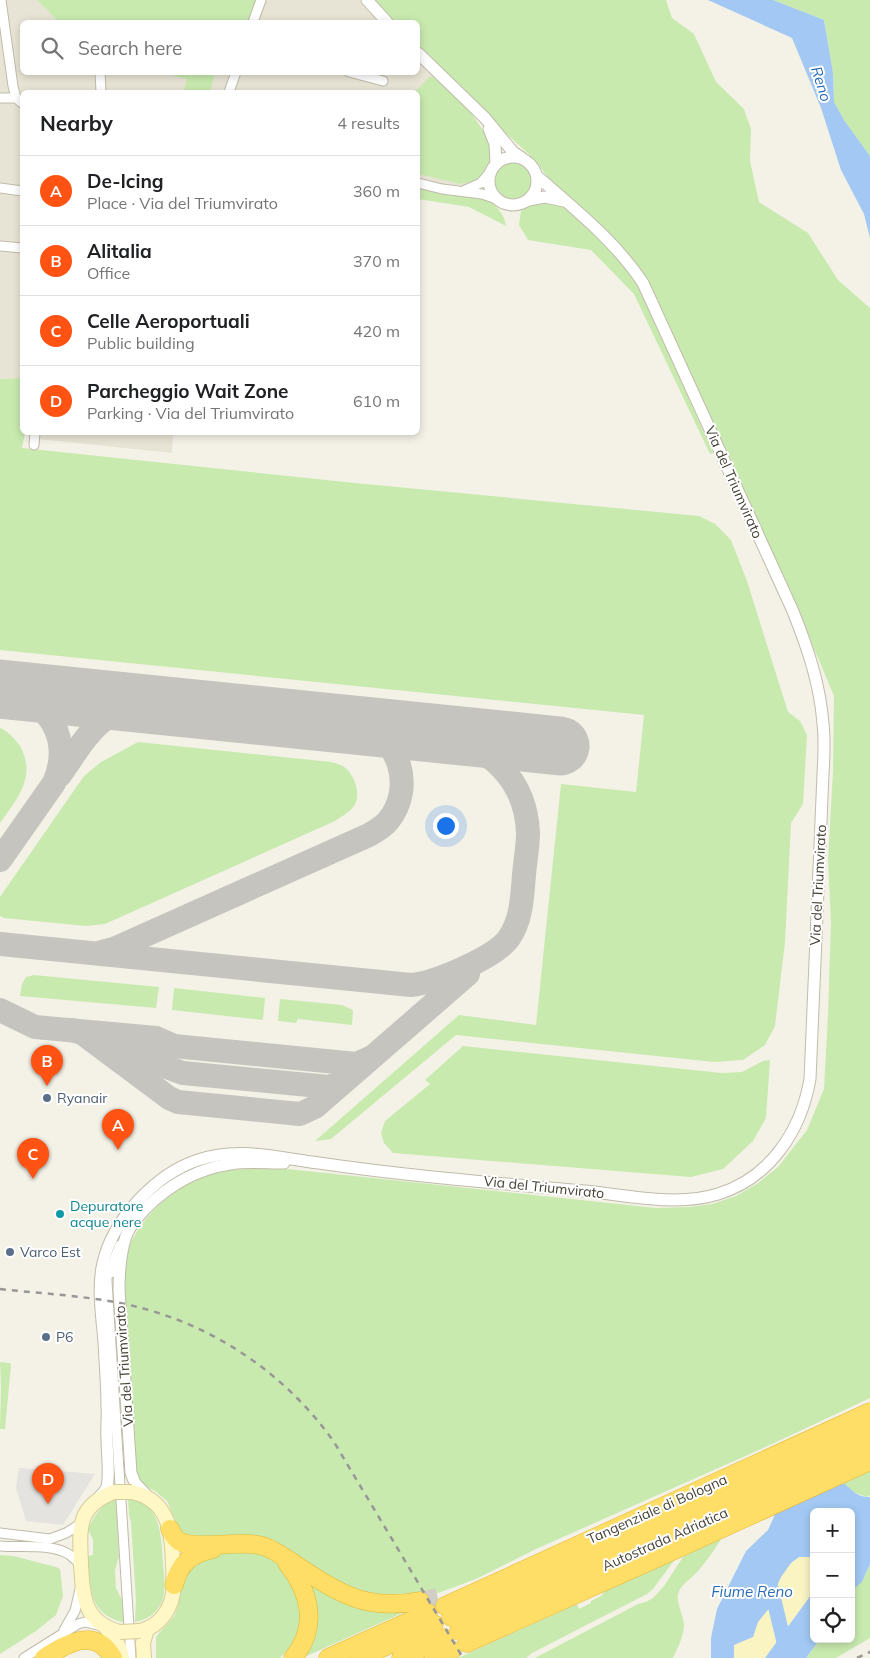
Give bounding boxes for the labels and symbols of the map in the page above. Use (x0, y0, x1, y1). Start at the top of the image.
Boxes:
water label: Reno (807, 64, 836, 104)
street label: Via del Triumvirato (701, 423, 767, 541)
your location (433, 813, 459, 839)
street label: Via del Triumvirato (806, 824, 830, 946)
pin: B (31, 1045, 63, 1086)
place label: Ryanair (57, 1089, 108, 1107)
marker: Ryanair (41, 1092, 53, 1104)
pin: A (102, 1109, 134, 1150)
pin: C (17, 1138, 49, 1179)
street label: Via del Triumvirato (483, 1172, 605, 1202)
place label: Depuratore acque nere (70, 1197, 143, 1231)
marker: Depuratore acque nere (54, 1208, 66, 1220)
place label: Varco Est (20, 1243, 81, 1261)
marker: Varco Est (4, 1246, 16, 1258)
street label: Via del Triumvirato (111, 1305, 137, 1427)
place label: P6 (56, 1328, 74, 1346)
marker: P6 (40, 1331, 52, 1343)
pin: D (32, 1463, 64, 1504)
street label: Tangenziale di Bologna (584, 1470, 730, 1548)
street label: Autostrada Adriatica (599, 1503, 731, 1575)
water label: Fiume Reno (711, 1582, 793, 1601)

